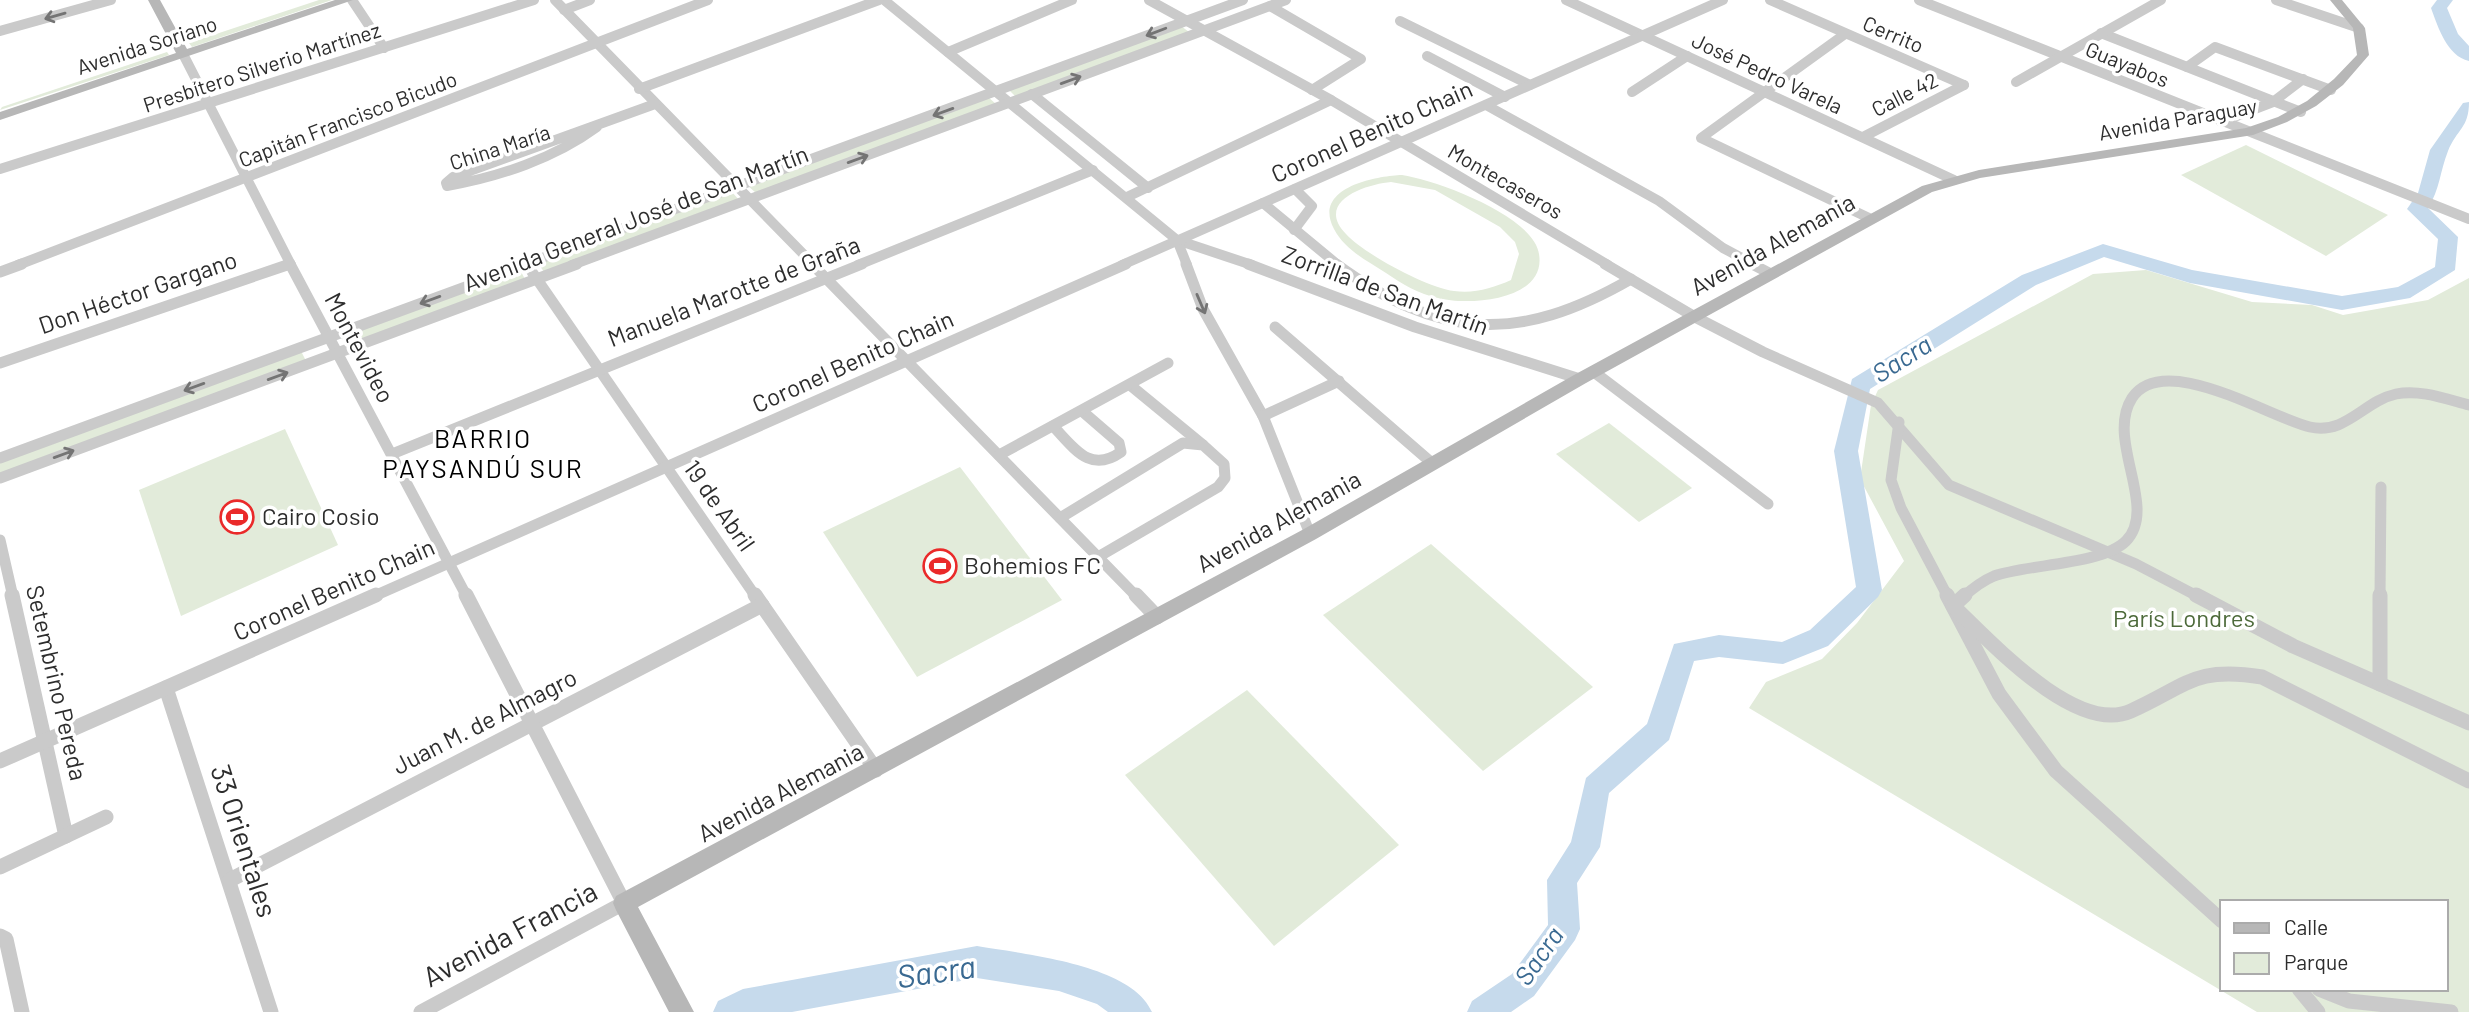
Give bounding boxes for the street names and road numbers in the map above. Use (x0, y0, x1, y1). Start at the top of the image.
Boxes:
street label: Avenida Soriano (73, 10, 220, 79)
street label: Cerrito (1860, 10, 1928, 58)
street label: Presbítero Silverio Martínez (140, 16, 383, 117)
street label: José Pedro Varela (1688, 27, 1847, 118)
street label: Guayabos (2082, 36, 2173, 92)
street label: Capitán Francisco Bicudo (235, 65, 460, 172)
street label: Calle 42 (1867, 66, 1942, 121)
street label: Coronel Benito Chain (1266, 73, 1476, 188)
street label: Avenida Paraguay (2097, 92, 2259, 145)
street label: China María (446, 119, 553, 175)
street label: Avenida General José de San Martín (459, 138, 812, 297)
street label: Montecaseros (1444, 138, 1568, 224)
street label: Avenida Alemania (1685, 187, 1859, 301)
street label: Manuela Marotte de Graña (603, 229, 864, 352)
street label: Zorrilla de San Martín (1278, 239, 1493, 340)
street label: Don Héctor Gargano (35, 244, 240, 339)
street label: Montevideo (319, 287, 401, 407)
street label: Coronel Benito Chain (747, 303, 957, 418)
street label: 19 de Abril (678, 454, 762, 556)
street label: Avenida Alemania (1191, 464, 1365, 578)
street label: Coronel Benito Chain (228, 531, 438, 646)
street label: Setembrino Pereda (21, 582, 94, 783)
street label: Juan M. de Almagro (387, 662, 581, 780)
street label: Avenida Alemania (693, 736, 868, 847)
street label: 33 Orientales (204, 760, 286, 921)
street label: Avenida Francia (417, 873, 602, 993)

